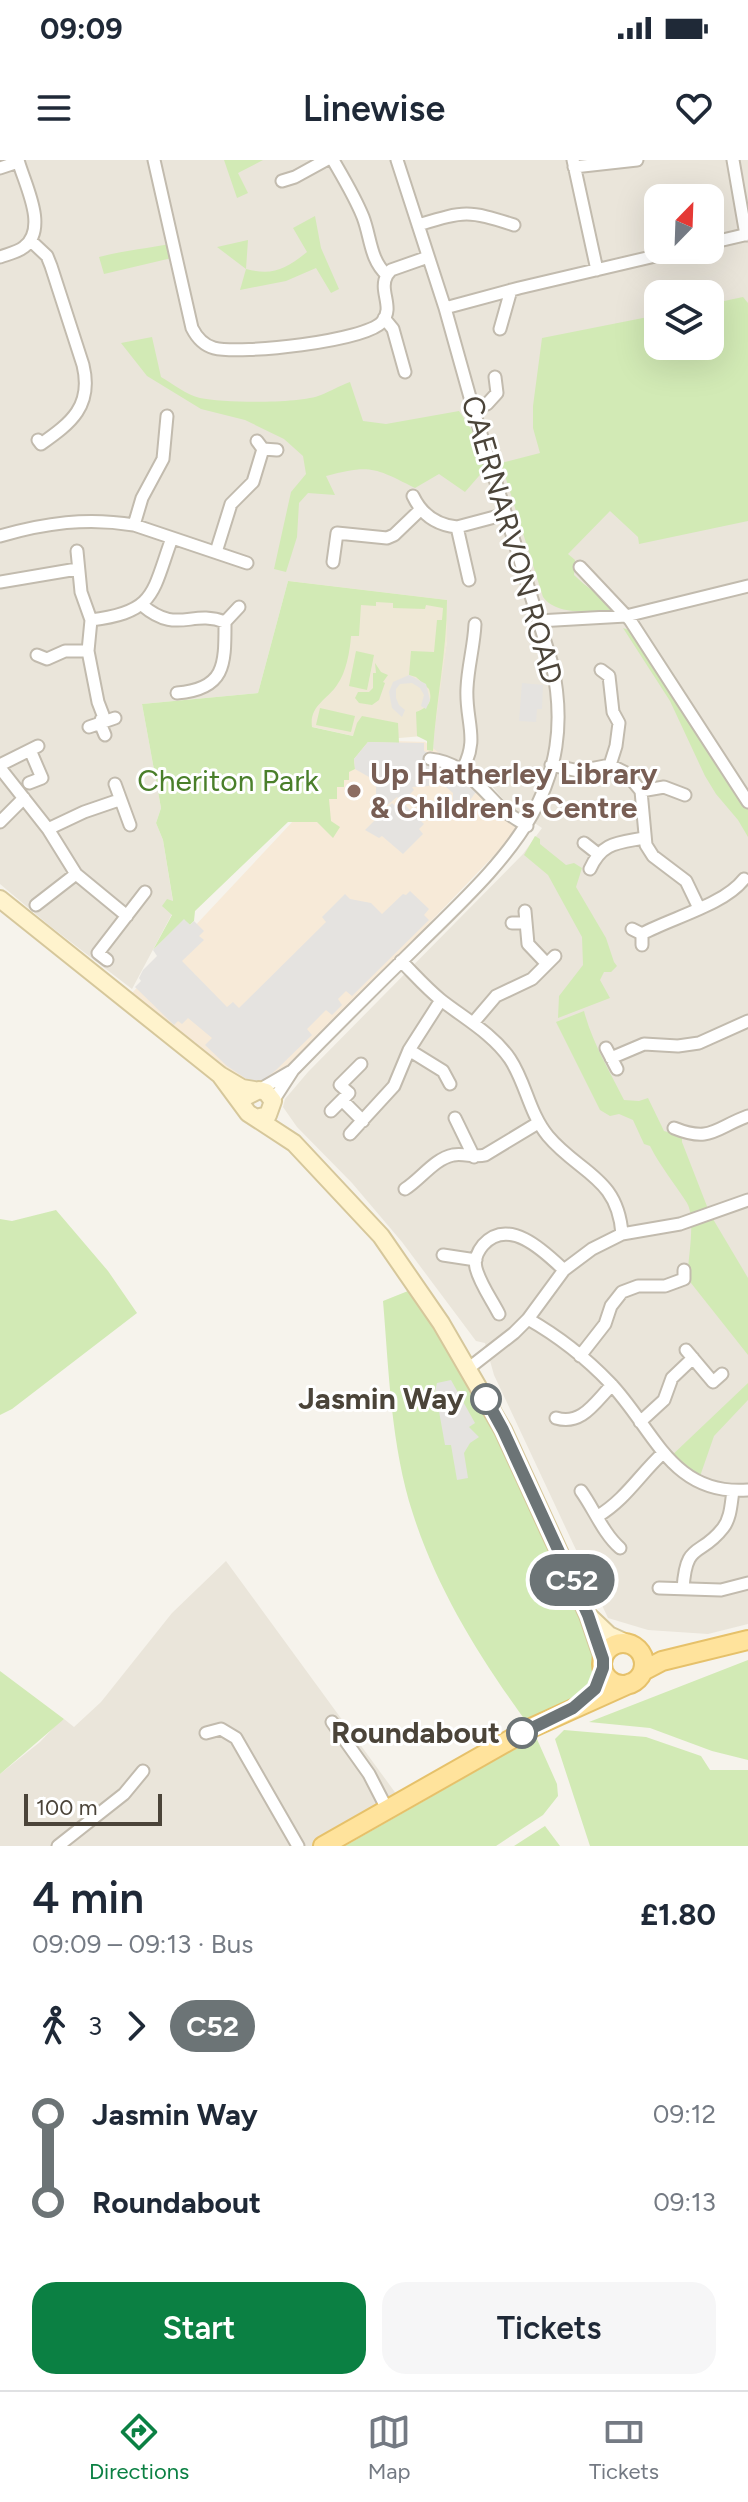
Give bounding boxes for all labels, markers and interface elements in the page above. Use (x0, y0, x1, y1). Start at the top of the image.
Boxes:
text: 09:09 (40, 10, 123, 47)
icon: menu (32, 86, 76, 130)
icon: heart (672, 86, 716, 130)
text: Linewise (303, 87, 445, 130)
north arrow (644, 184, 724, 264)
map controls (644, 184, 724, 360)
button: layers (644, 280, 724, 360)
street label: CAERNARVON ROAD (454, 391, 571, 688)
place label: Up Hatherley Library & Children's Centre (370, 755, 658, 826)
park label: Cheriton Park (137, 762, 319, 799)
marker: Up Hatherley Library & Children's Centre (345, 782, 363, 800)
place label: Jasmin Way (298, 1380, 465, 1417)
marker: Jasmin Way (471, 1384, 501, 1414)
line badge: C52 (526, 1554, 618, 1606)
text: C52 (546, 1563, 598, 1597)
place label: Roundabout (331, 1714, 500, 1751)
marker: Roundabout (507, 1718, 537, 1748)
scale bar (24, 1790, 162, 1826)
text: 100 m (36, 1794, 97, 1821)
text: 4 min (32, 1871, 144, 1924)
text: £1.80 (640, 1896, 716, 1933)
text: 09:09 – 09:13 · Bus (32, 1928, 253, 1960)
icon: walk (32, 2004, 76, 2048)
icon: forward (114, 2004, 158, 2048)
text: C52 (186, 2009, 239, 2043)
text: 3 (88, 2010, 102, 2042)
text: Jasmin Way (92, 2096, 258, 2133)
text: 09:12 (653, 2098, 716, 2130)
text: Roundabout (92, 2184, 261, 2221)
text: 09:13 (653, 2186, 716, 2218)
button: Start (32, 2282, 366, 2374)
button: Tickets (382, 2282, 716, 2374)
tab: Directions (89, 2410, 189, 2485)
tab: Map (367, 2410, 411, 2485)
tab: Tickets (589, 2410, 659, 2485)

